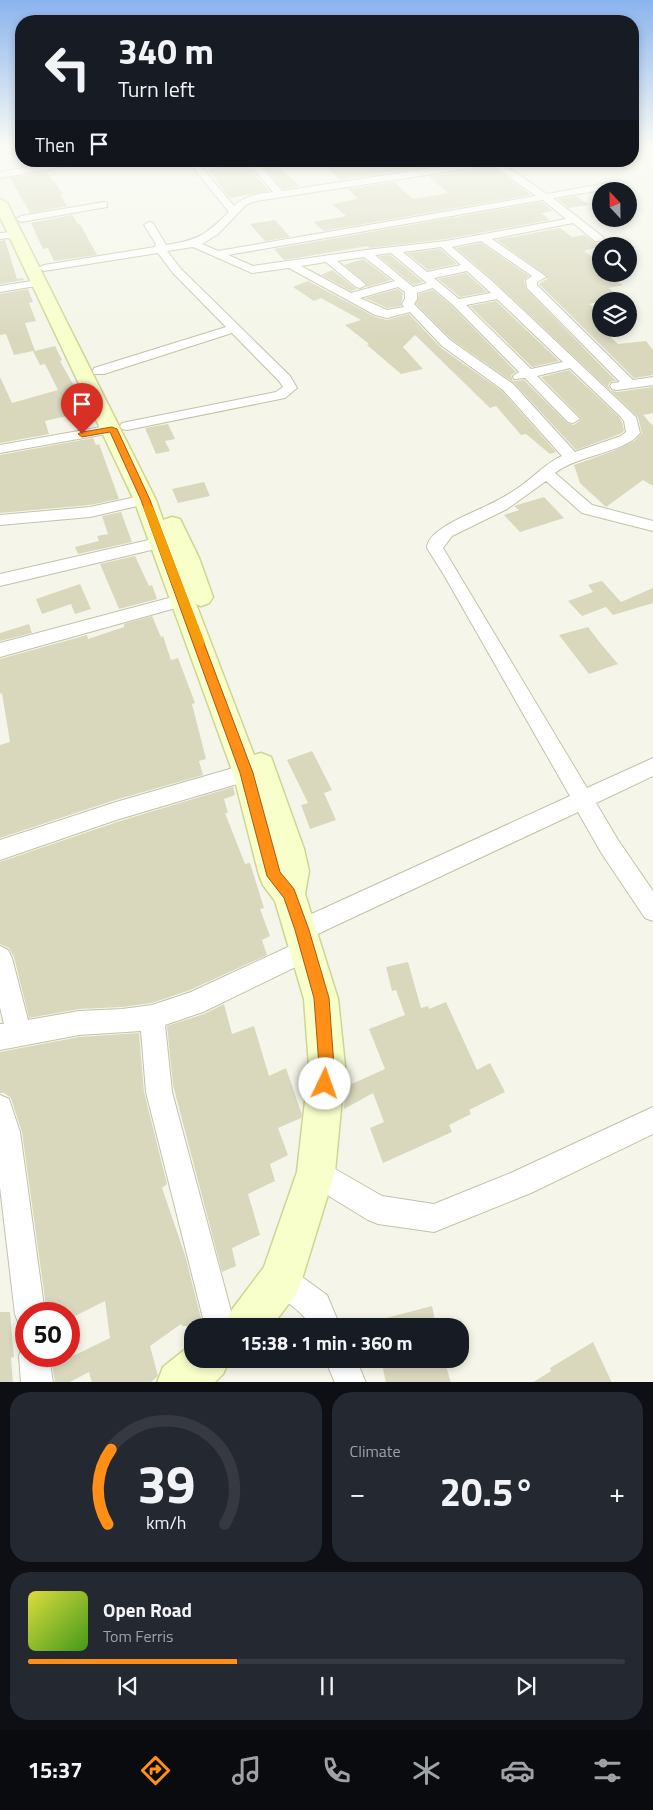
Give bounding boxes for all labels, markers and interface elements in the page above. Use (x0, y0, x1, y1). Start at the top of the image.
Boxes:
text: 340 m (118, 24, 214, 78)
icon: left (35, 35, 100, 100)
text: Turn left (118, 72, 195, 106)
text: Then (35, 130, 75, 159)
icon: arrive (85, 130, 113, 158)
north arrow (592, 182, 638, 228)
map controls (592, 182, 637, 337)
button: search (592, 237, 637, 282)
button: layers (592, 292, 637, 337)
pin (61, 383, 103, 434)
icon: arrive (68, 390, 96, 418)
position arrow (298, 1057, 350, 1109)
speed limit sign: 50 (15, 1302, 80, 1367)
text: 15:38 · 1 min · 360 m (240, 1328, 413, 1357)
text: Climate (350, 1439, 401, 1463)
text: 39 (137, 1444, 195, 1523)
text: 20.5° (440, 1463, 535, 1521)
text: − (350, 1471, 365, 1514)
text: + (609, 1471, 625, 1514)
text: km/h (146, 1509, 186, 1536)
text: Open Road (103, 1595, 192, 1624)
text: Tom Ferris (103, 1624, 174, 1648)
icon: previous (114, 1672, 142, 1700)
icon: pause (313, 1672, 341, 1700)
icon: next (512, 1672, 540, 1700)
text: 15:37 (28, 1753, 83, 1787)
icon: directions (138, 1753, 173, 1788)
icon: music (229, 1753, 264, 1788)
icon: phone (319, 1753, 354, 1788)
icon: climate (409, 1753, 444, 1788)
icon: car (500, 1753, 535, 1788)
icon: filters (590, 1753, 625, 1788)

